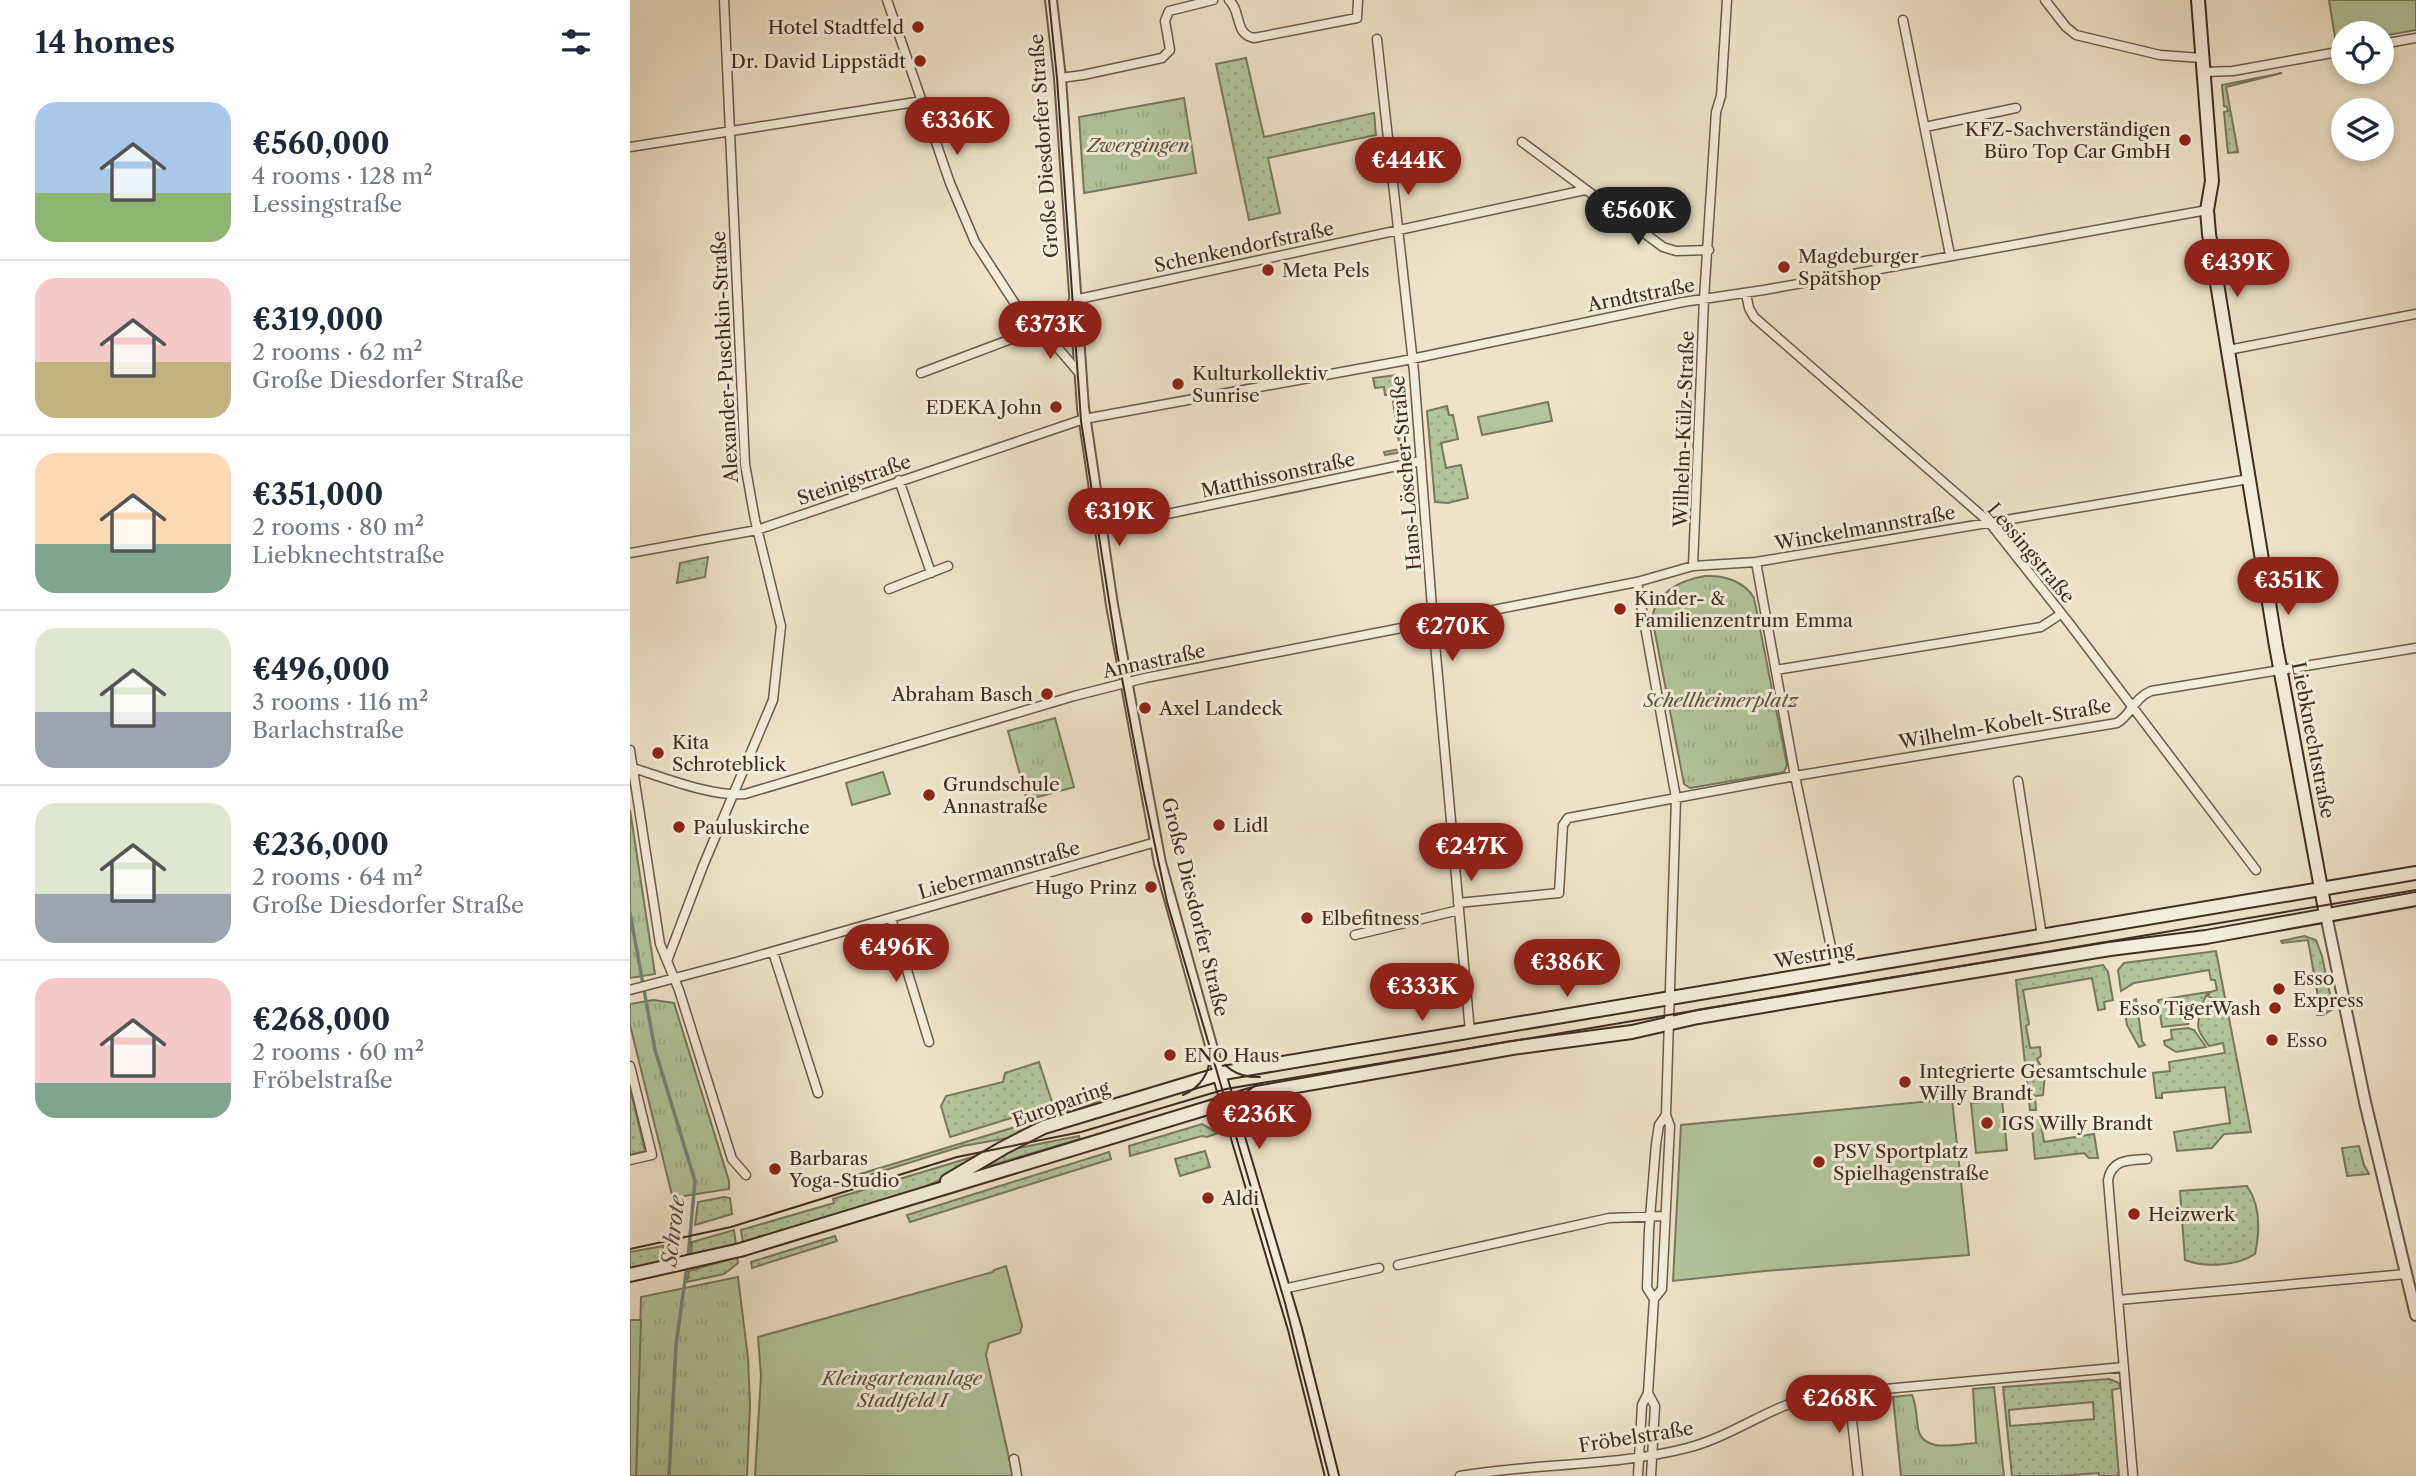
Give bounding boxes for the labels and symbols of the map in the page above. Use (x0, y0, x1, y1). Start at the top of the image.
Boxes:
place label: Hotel Stadtfeld (768, 16, 904, 39)
marker: Hotel Stadtfeld (910, 19, 926, 35)
street label: Große Diesdorfer Straße (1025, 33, 1063, 259)
place label: Dr. David Lippstädt (730, 50, 906, 73)
marker: Dr. David Lippstädt (912, 53, 928, 69)
pin: €336K (908, 97, 1006, 157)
place label: KFZ-Sachverständigen Büro Top Car GmbH (1965, 118, 2171, 163)
marker: KFZ-Sachverständigen Büro Top Car GmbH (2177, 132, 2193, 148)
park label: Zwergingen (1085, 134, 1190, 157)
pin: €444K (1359, 138, 1457, 197)
pin: €560K (1589, 188, 1687, 247)
street label: Schenkendorfstraße (1152, 217, 1336, 277)
street label: Alexander-Puschkin-Straße (707, 230, 743, 485)
pin: €439K (2188, 240, 2286, 299)
place label: Magdeburger Spätshop (1798, 245, 1919, 290)
place label: Meta Pels (1282, 259, 1370, 282)
marker: Magdeburger Spätshop (1776, 259, 1792, 275)
marker: Meta Pels (1260, 262, 1276, 278)
street label: Arndtstraße (1584, 273, 1697, 317)
pin: €373K (1001, 302, 1099, 361)
street label: Wilhelm-Külz-Straße (1669, 330, 1699, 529)
place label: Kulturkollektiv Sunrise (1192, 362, 1329, 407)
street label: Hans-Löscher-Straße (1386, 375, 1426, 571)
marker: Kulturkollektiv Sunrise (1170, 376, 1186, 392)
place label: EDEKA John (925, 396, 1042, 419)
marker: EDEKA John (1048, 399, 1064, 415)
street label: Matthissonstraße (1199, 447, 1357, 503)
street label: Steinigstraße (794, 450, 914, 510)
pin: €319K (1070, 489, 1168, 548)
street label: Lessingstraße (1982, 498, 2080, 608)
street label: Winckelmannstraße (1772, 501, 1957, 555)
pin: €351K (2239, 558, 2337, 617)
place label: Kinder- & Familienzentrum Emma (1634, 587, 1853, 632)
marker: Kinder- & Familienzentrum Emma (1612, 601, 1628, 617)
pin: €270K (1403, 604, 1501, 663)
street label: Annastraße (1099, 639, 1208, 683)
street label: Liebknechtstraße (2287, 660, 2339, 820)
place label: Abraham Basch (890, 683, 1033, 706)
marker: Abraham Basch (1039, 686, 1055, 702)
park label: Schellheimerplatz (1643, 689, 1800, 712)
street label: Wilhelm-Kobelt-Straße (1896, 694, 2113, 754)
place label: Axel Landeck (1158, 697, 1284, 720)
marker: Axel Landeck (1137, 700, 1153, 716)
place label: Kita Schroteblick (672, 731, 787, 776)
marker: Kita Schroteblick (650, 745, 666, 761)
place label: Grundschule Annastraße (942, 773, 1060, 818)
marker: Grundschule Annastraße (921, 787, 937, 803)
street label: Große Diesdorfer Straße (1157, 795, 1233, 1019)
place label: Lidl (1233, 814, 1269, 837)
place label: Pauluskirche (693, 816, 810, 839)
marker: Lidl (1211, 817, 1227, 833)
marker: Pauluskirche (671, 819, 687, 835)
pin: €247K (1422, 824, 1520, 883)
street label: Liebermannstraße (915, 836, 1083, 904)
place label: Hugo Prinz (1035, 876, 1137, 899)
marker: Hugo Prinz (1143, 879, 1159, 895)
place label: Elbefitness (1321, 907, 1420, 930)
marker: Elbefitness (1299, 910, 1315, 926)
pin: €496K (847, 925, 945, 984)
street label: Westring (1771, 937, 1857, 973)
pin: €386K (1518, 940, 1616, 999)
pin: €333K (1373, 964, 1471, 1023)
place label: Esso Express (2293, 967, 2364, 1012)
marker: Esso Express (2271, 981, 2287, 997)
place label: Esso TigerWash (2118, 997, 2261, 1020)
marker: Esso TigerWash (2267, 1000, 2283, 1016)
place label: Esso (2286, 1029, 2327, 1052)
marker: Esso (2264, 1032, 2280, 1048)
place label: ENO Haus (1184, 1044, 1280, 1067)
marker: ENO Haus (1162, 1047, 1178, 1063)
place label: Integrierte Gesamtschule Willy Brandt (1918, 1060, 2147, 1105)
marker: Integrierte Gesamtschule Willy Brandt (1897, 1074, 1913, 1090)
street label: Europaring (1009, 1075, 1114, 1132)
pin: €236K (1210, 1092, 1308, 1151)
place label: IGS Willy Brandt (2001, 1112, 2153, 1135)
marker: IGS Willy Brandt (1979, 1115, 1995, 1131)
place label: PSV Sportplatz Spielhagenstraße (1833, 1140, 1989, 1185)
place label: Barbaras Yoga-Studio (788, 1147, 899, 1192)
marker: PSV Sportplatz Spielhagenstraße (1811, 1154, 1827, 1170)
marker: Barbaras Yoga-Studio (767, 1161, 783, 1177)
place label: Aldi (1221, 1187, 1259, 1210)
marker: Aldi (1200, 1190, 1216, 1206)
water label: Schrote (656, 1193, 690, 1270)
place label: Heizwerk (2148, 1203, 2236, 1226)
marker: Heizwerk (2126, 1206, 2142, 1222)
park label: Kleingartenanlage Stadtfeld I (820, 1367, 983, 1412)
pin: €268K (1790, 1376, 1888, 1435)
street label: Fröbelstraße (1577, 1417, 1695, 1457)

